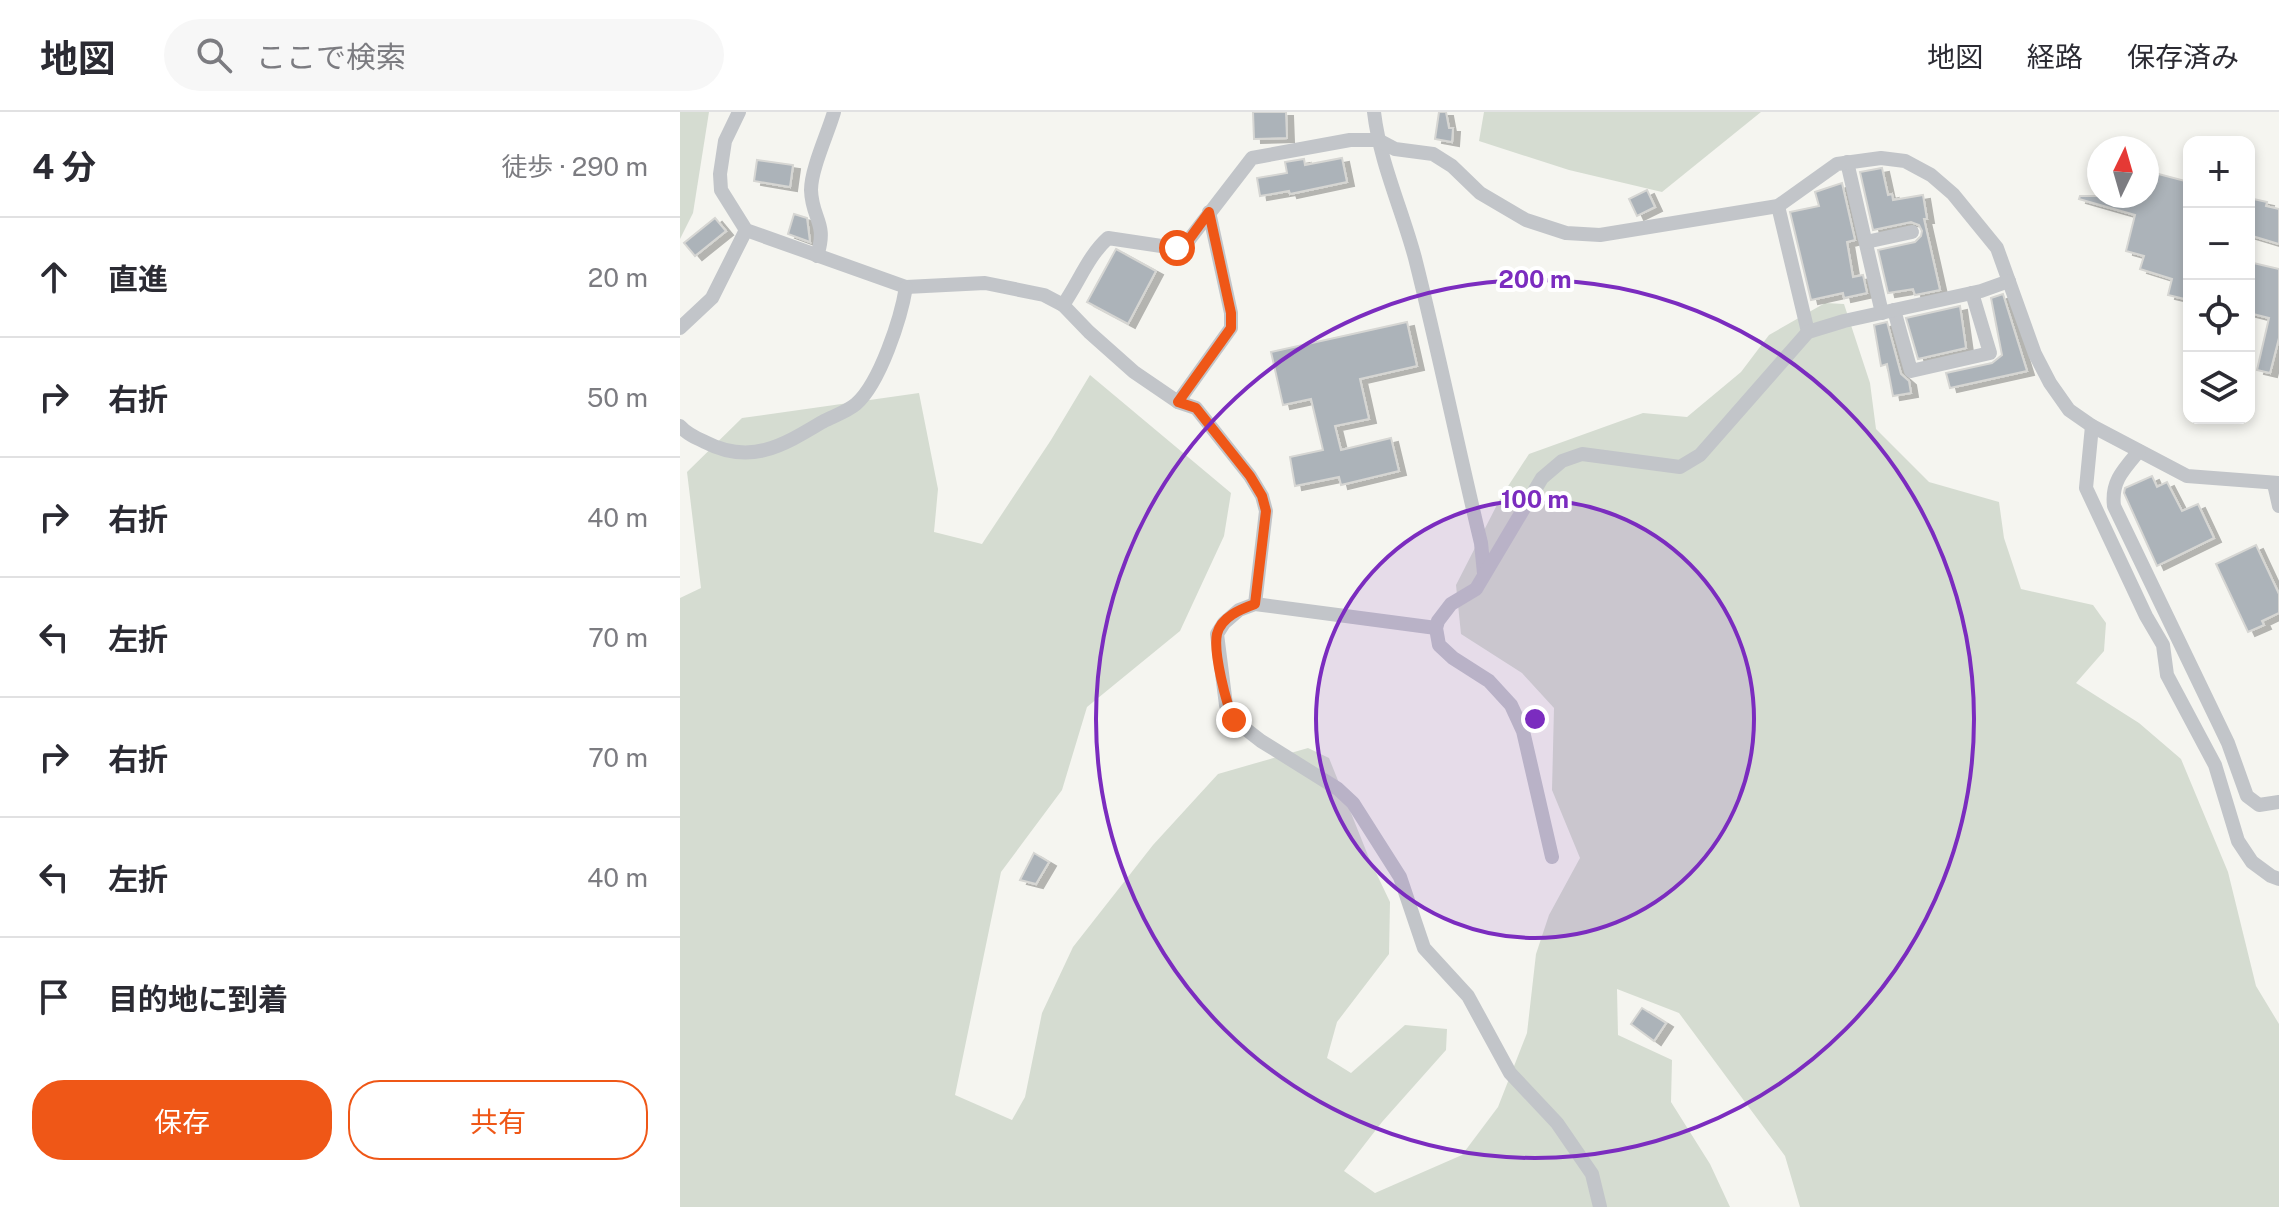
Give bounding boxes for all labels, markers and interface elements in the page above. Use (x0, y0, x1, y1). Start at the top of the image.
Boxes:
search box (164, 19, 724, 91)
icon: search (192, 33, 236, 77)
text: 地図 (40, 36, 116, 81)
text: ここで検索 (256, 39, 406, 75)
text: 地図 (1927, 40, 1983, 73)
text: 経路 (2027, 40, 2083, 73)
text: 保存済み (2127, 40, 2239, 73)
north arrow (2087, 136, 2159, 208)
map controls (2183, 136, 2255, 424)
button: + (2183, 136, 2255, 208)
text: 4 分 (32, 147, 96, 187)
text: 徒歩 · 290 m (501, 151, 648, 182)
button: − (2183, 208, 2255, 280)
route start (1159, 230, 1195, 266)
icon: ahead (32, 255, 76, 299)
text: 直進 (108, 261, 168, 297)
text: 20 m (588, 262, 648, 293)
text: 200 m (1498, 265, 1572, 293)
button: locate (2183, 280, 2255, 352)
button: layers (2183, 352, 2255, 424)
icon: right (32, 375, 76, 419)
text: 右折 (108, 381, 168, 417)
text: 50 m (587, 382, 648, 413)
text: 100 m (1501, 485, 1569, 513)
icon: right (32, 495, 76, 539)
text: 右折 (108, 501, 168, 537)
text: 40 m (587, 502, 648, 533)
icon: left (32, 615, 76, 659)
text: 左折 (108, 621, 168, 657)
text: 70 m (588, 622, 648, 653)
route end (1216, 702, 1252, 738)
centre of rings (1521, 705, 1549, 733)
icon: right (32, 735, 76, 779)
text: 右折 (108, 741, 168, 777)
text: 70 m (588, 742, 648, 773)
icon: left (32, 855, 76, 899)
text: 左折 (108, 861, 168, 897)
text: 40 m (587, 862, 648, 893)
icon: arrive (32, 975, 76, 1019)
text: 目的地に到着 (108, 981, 288, 1017)
button: 保存 (32, 1080, 332, 1160)
button: 共有 (348, 1080, 648, 1160)

